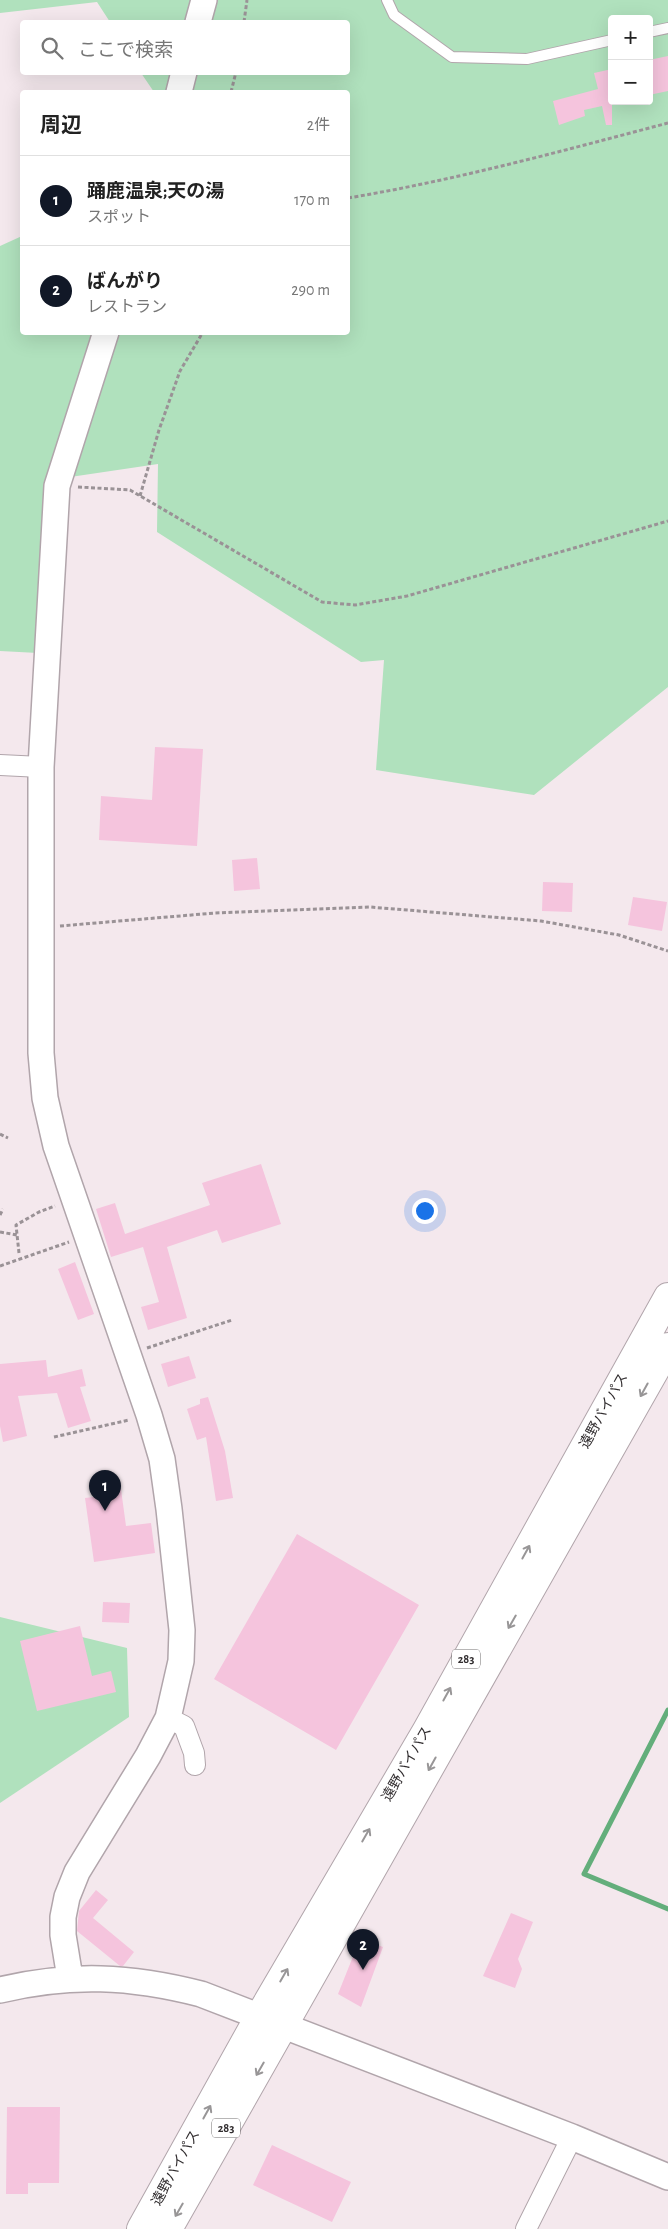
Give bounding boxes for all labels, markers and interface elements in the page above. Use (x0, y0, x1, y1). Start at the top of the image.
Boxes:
map controls (608, 15, 653, 105)
button: + (608, 15, 653, 60)
search box (20, 20, 350, 75)
icon: search (38, 34, 66, 62)
text: ここで検索 (78, 41, 173, 60)
button: − (608, 60, 653, 105)
text: 周辺 (40, 115, 82, 136)
text: 2件 (307, 117, 330, 133)
text: 踊鹿温泉;天の湯 (87, 182, 224, 201)
text: 1 (53, 192, 59, 208)
text: 170 m (294, 192, 330, 208)
text: スポット (87, 209, 151, 225)
text: ばんがり (87, 272, 163, 291)
text: 2 (52, 282, 60, 298)
text: 290 m (291, 282, 330, 298)
text: レストラン (87, 299, 167, 315)
your location (412, 1198, 438, 1224)
street label: 遠野バイパス (577, 1371, 630, 1451)
one-way arrow (639, 1382, 649, 1397)
pin: 1 (89, 1470, 121, 1511)
one-way arrow (521, 1544, 531, 1559)
one-way arrow (507, 1615, 517, 1630)
road number: 283 (452, 1650, 480, 1668)
one-way arrow (442, 1687, 452, 1701)
street label: 遠野バイパス (379, 1724, 434, 1804)
one-way arrow (427, 1756, 437, 1771)
one-way arrow (361, 1828, 371, 1842)
pin: 2 (347, 1929, 379, 1970)
one-way arrow (280, 1968, 289, 1983)
one-way arrow (254, 2061, 264, 2076)
one-way arrow (202, 2105, 212, 2120)
road number: 283 (212, 2118, 240, 2138)
street label: 遠野バイパス (149, 2128, 202, 2208)
one-way arrow (174, 2202, 183, 2217)

